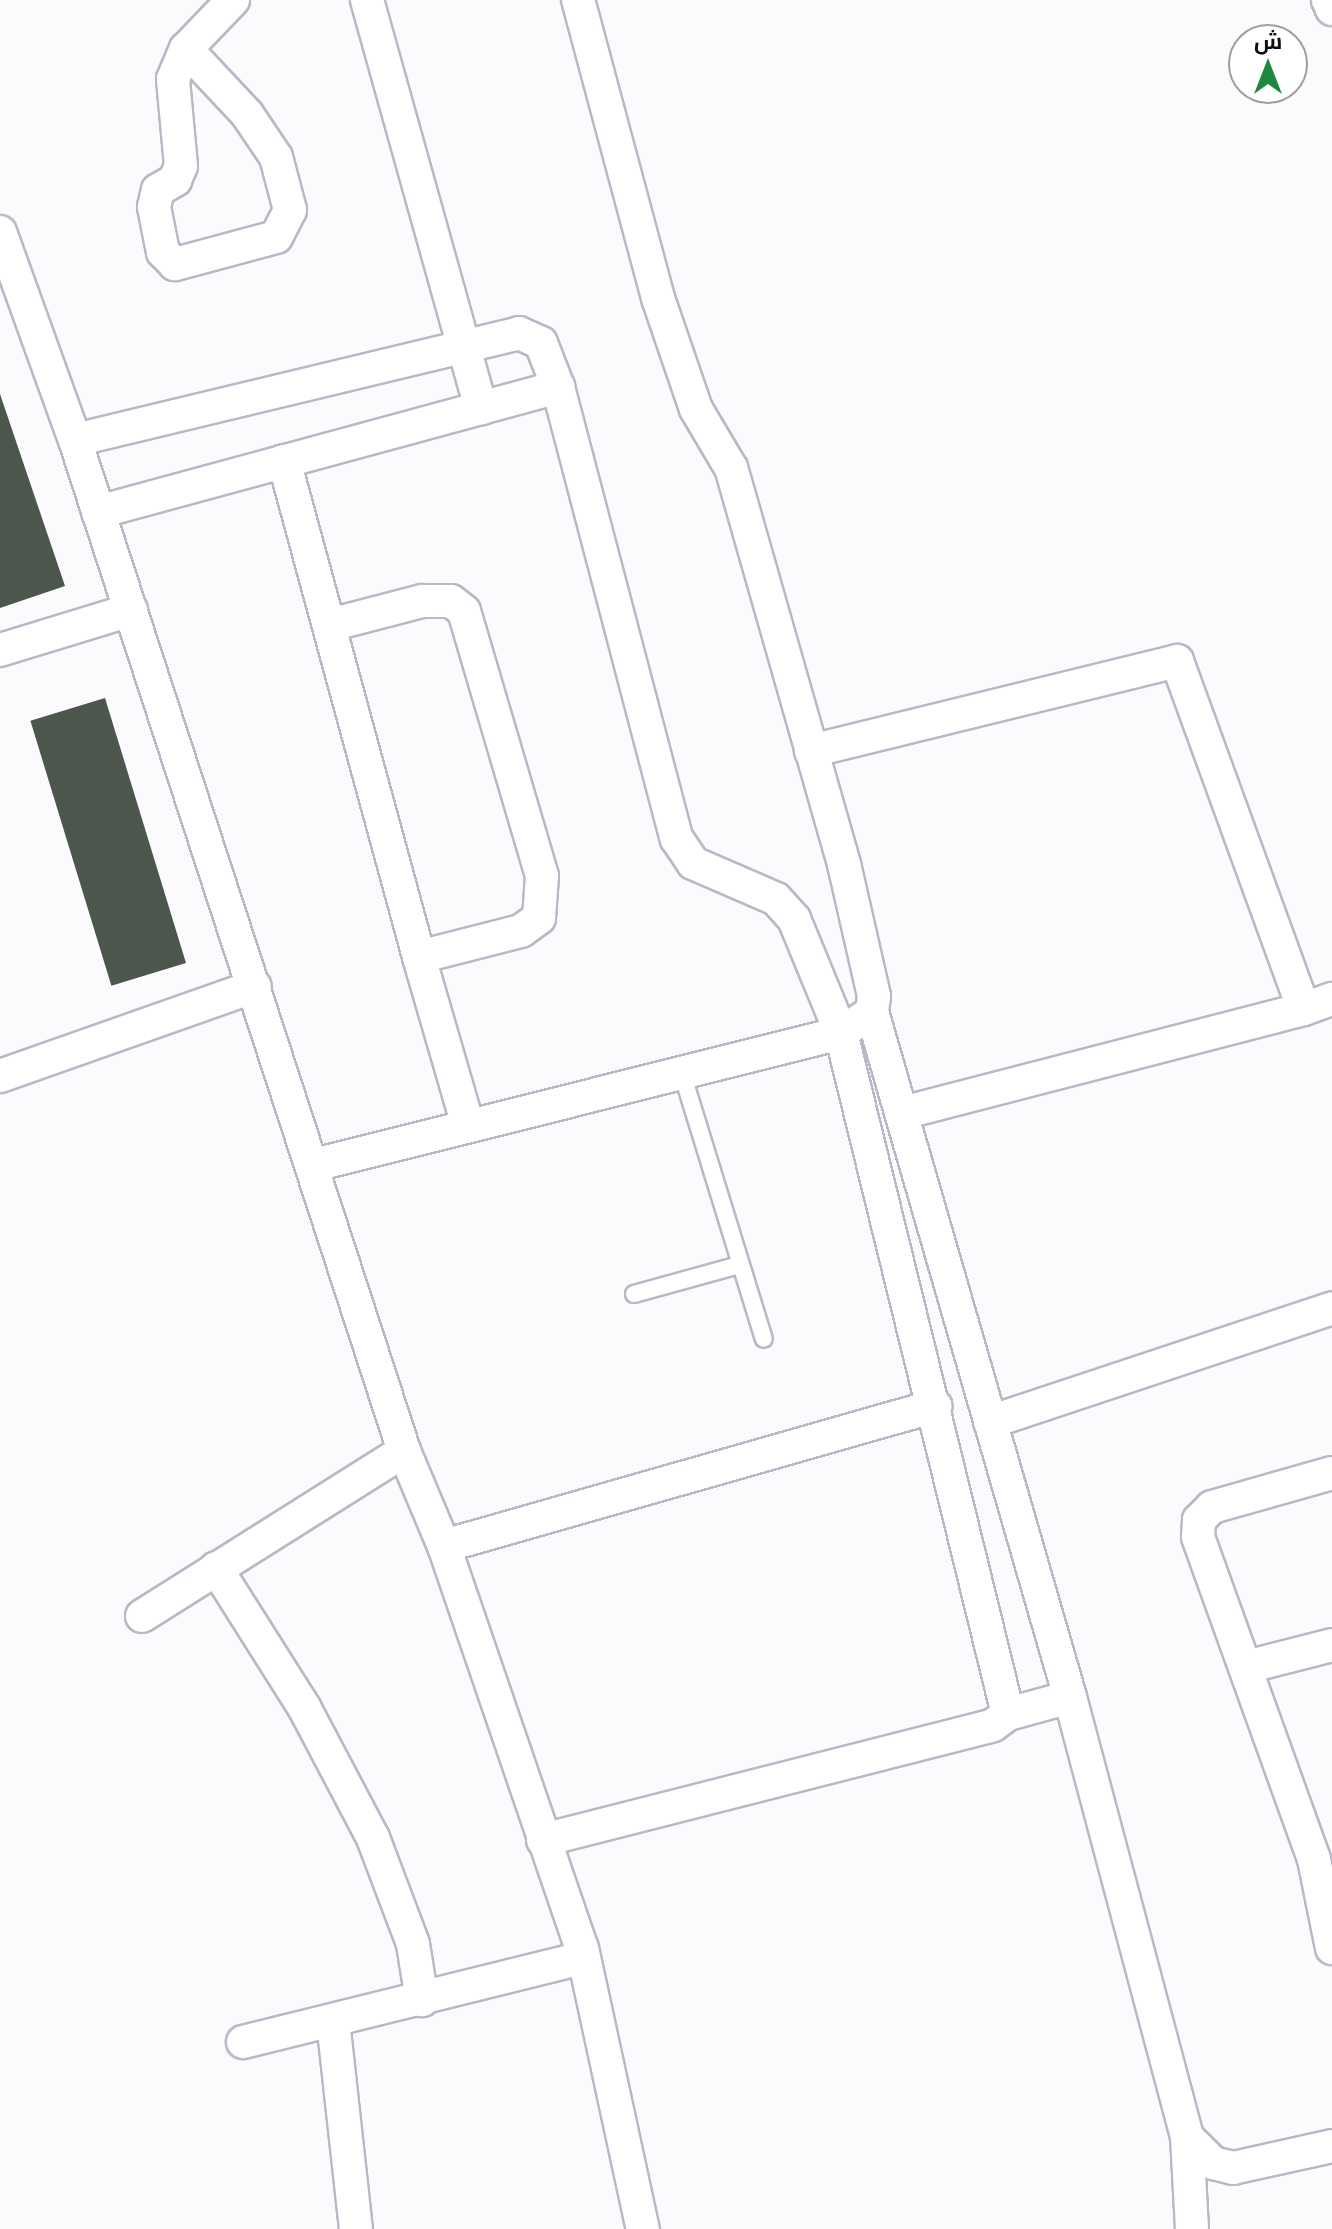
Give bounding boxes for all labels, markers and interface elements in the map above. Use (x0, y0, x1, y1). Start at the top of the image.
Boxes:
north arrow (1228, 24, 1308, 104)
text: ش (1254, 29, 1282, 55)

